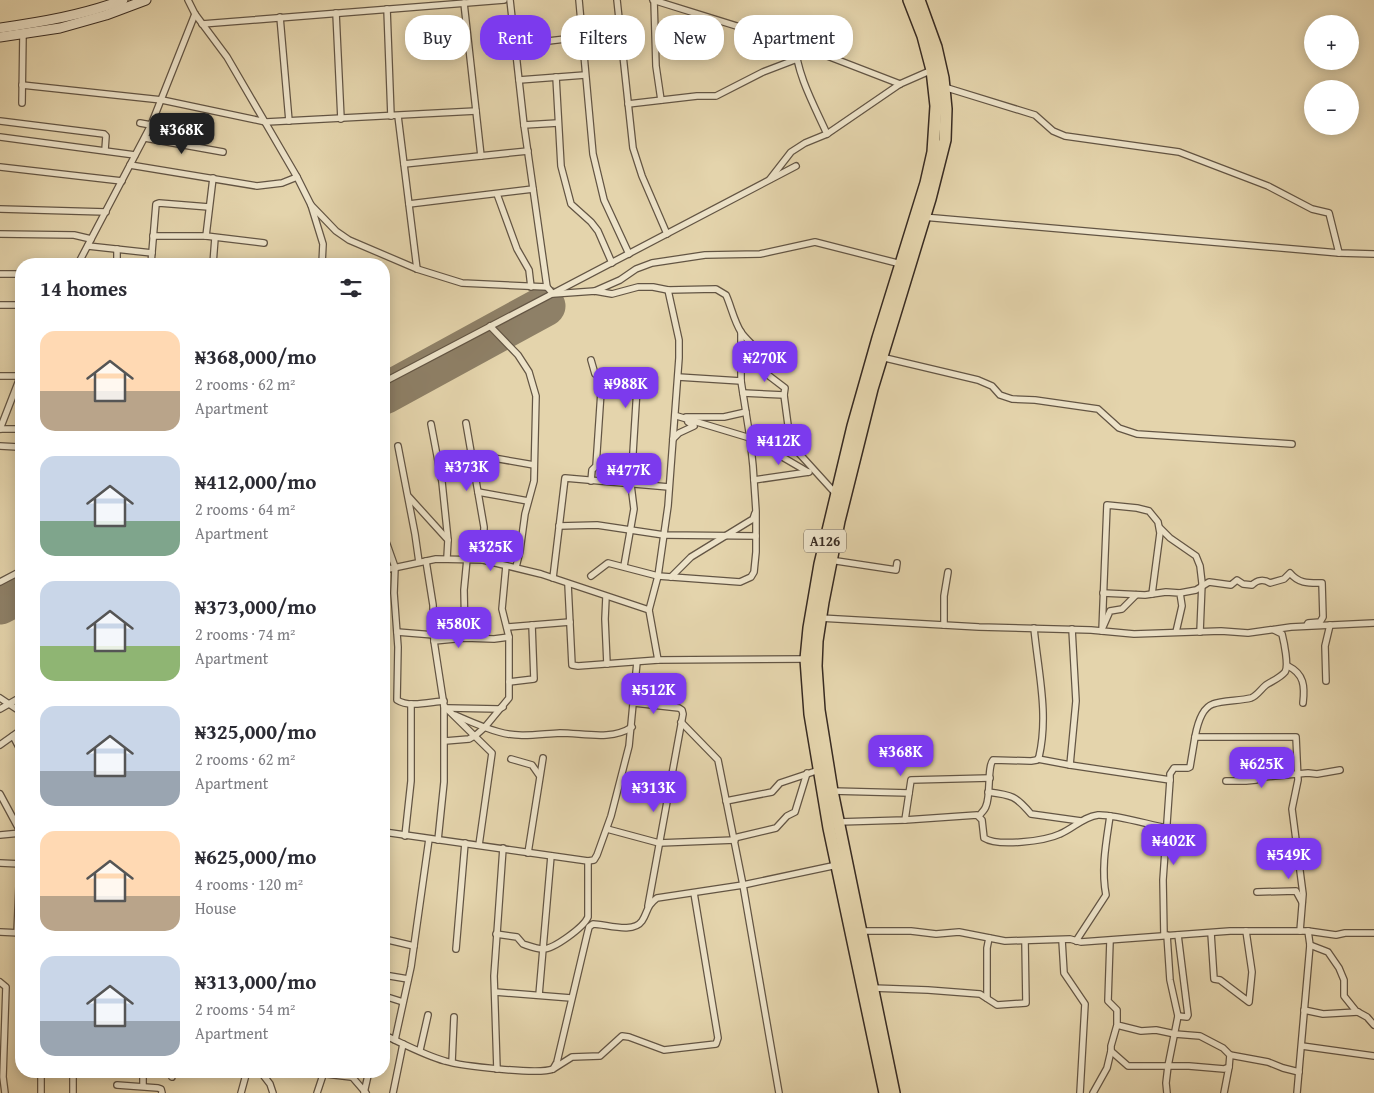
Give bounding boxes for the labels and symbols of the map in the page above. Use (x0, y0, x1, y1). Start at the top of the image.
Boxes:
pin: ₦368K (147, 112, 217, 155)
pin: ₦270K (730, 340, 800, 383)
pin: ₦988K (591, 366, 661, 409)
pin: ₦412K (744, 424, 814, 466)
pin: ₦373K (432, 450, 502, 492)
pin: ₦477K (594, 452, 664, 495)
pin: ₦325K (456, 530, 526, 572)
road number: A126 (804, 530, 846, 552)
pin: ₦580K (424, 606, 494, 649)
pin: ₦512K (619, 672, 689, 715)
pin: ₦368K (866, 734, 936, 777)
pin: ₦625K (1227, 746, 1297, 789)
pin: ₦313K (619, 770, 689, 813)
pin: ₦402K (1139, 824, 1209, 866)
pin: ₦549K (1254, 838, 1324, 880)

